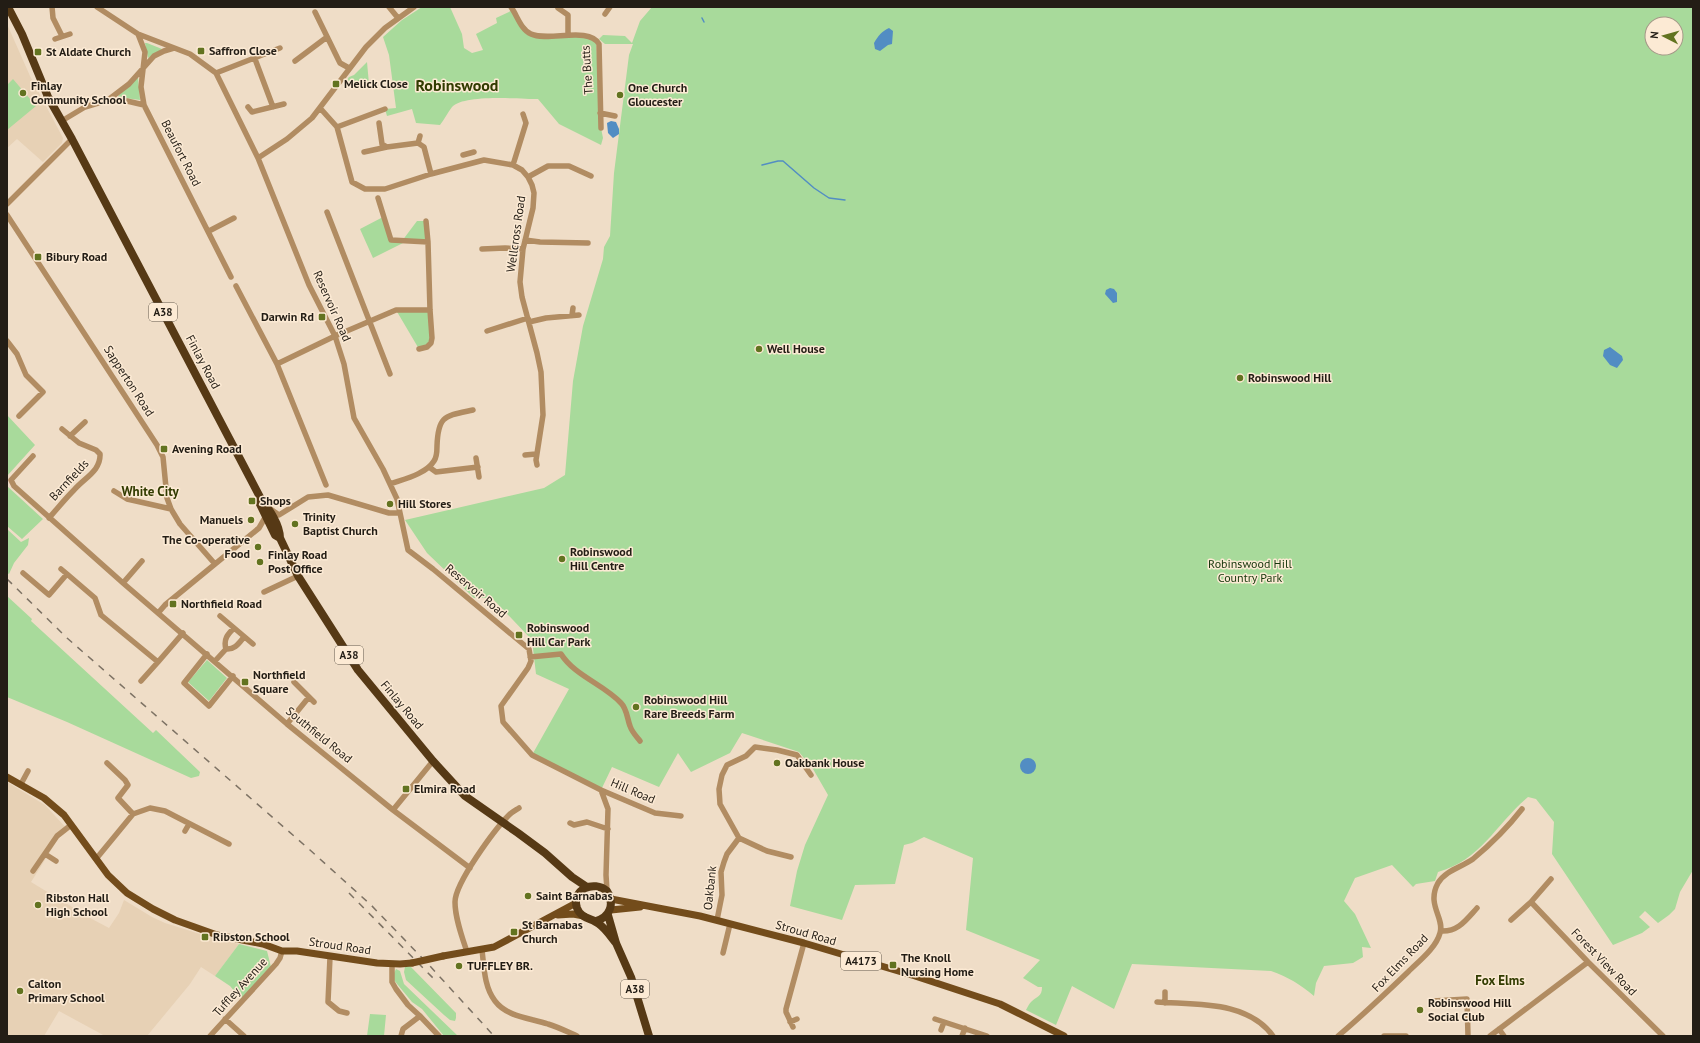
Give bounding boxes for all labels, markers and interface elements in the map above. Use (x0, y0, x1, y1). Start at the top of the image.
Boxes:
north arrow (1644, 16, 1684, 56)
text: N (1647, 31, 1661, 39)
place label: Saffron Close (209, 43, 277, 58)
place label: St Aldate Church (46, 44, 131, 59)
street label: The Butts (577, 45, 596, 95)
marker: Saffron Close (196, 46, 206, 56)
marker: St Aldate Church (33, 47, 43, 57)
district label: Robinswood (415, 75, 499, 95)
place label: Melick Close (344, 76, 408, 91)
place label: Finlay Community School (31, 78, 127, 107)
marker: Melick Close (331, 79, 341, 89)
place label: One Church Gloucester (628, 80, 687, 109)
marker: Finlay Community School (18, 88, 28, 98)
marker: One Church Gloucester (615, 90, 625, 100)
street label: Beaufort Road (158, 117, 205, 189)
street label: Wellcross Road (503, 195, 528, 273)
place label: Bibury Road (46, 249, 107, 264)
marker: Bibury Road (33, 252, 43, 262)
street label: Reservoir Road (310, 268, 355, 344)
road number: A38 (149, 303, 177, 321)
place label: Darwin Rd (261, 309, 314, 324)
marker: Darwin Rd (317, 312, 327, 322)
street label: Finlay Road (183, 332, 224, 391)
place label: Well House (767, 341, 825, 356)
street label: Sapperton Road (101, 343, 158, 419)
marker: Well House (754, 344, 764, 354)
place label: Robinswood Hill (1248, 370, 1332, 385)
marker: Robinswood Hill (1235, 373, 1245, 383)
place label: Avening Road (172, 441, 242, 456)
marker: Avening Road (159, 444, 169, 454)
street label: Barnfields (46, 456, 92, 503)
district label: White City (121, 483, 179, 500)
place label: Shops (260, 493, 291, 508)
marker: Shops (247, 496, 257, 506)
place label: Hill Stores (398, 496, 451, 511)
marker: Hill Stores (385, 499, 395, 509)
place label: Trinity Baptist Church (303, 509, 378, 538)
place label: Manuels (200, 512, 243, 527)
marker: Manuels (246, 515, 256, 525)
marker: Trinity Baptist Church (290, 519, 300, 529)
place label: The Co-operative Food (162, 532, 250, 561)
marker: The Co-operative Food (253, 542, 263, 552)
place label: Robinswood Hill Centre (570, 544, 632, 573)
place label: Finlay Road Post Office (268, 547, 327, 576)
marker: Robinswood Hill Centre (557, 554, 567, 564)
park label: Robinswood Hill Country Park (1208, 556, 1292, 585)
marker: Finlay Road Post Office (255, 557, 265, 567)
street label: Reservoir Road (442, 560, 510, 621)
place label: Northfield Road (181, 596, 262, 611)
marker: Northfield Road (168, 599, 178, 609)
place label: Robinswood Hill Car Park (527, 620, 590, 649)
marker: Robinswood Hill Car Park (514, 630, 524, 640)
road number: A38 (335, 646, 363, 664)
place label: Northfield Square (253, 667, 305, 696)
marker: Northfield Square (240, 677, 250, 687)
street label: Finlay Road (378, 677, 427, 732)
place label: Robinswood Hill Rare Breeds Farm (644, 692, 735, 721)
marker: Robinswood Hill Rare Breeds Farm (631, 702, 641, 712)
street label: Southfield Road (283, 703, 356, 766)
place label: Oakbank House (785, 755, 864, 770)
marker: Oakbank House (772, 758, 782, 768)
street label: Hill Road (609, 774, 658, 807)
place label: Elmira Road (414, 781, 475, 796)
marker: Elmira Road (401, 784, 411, 794)
street label: Oakbank (700, 865, 719, 911)
place label: Saint Barnabas (536, 888, 613, 903)
place label: Ribston Hall High School (46, 890, 109, 919)
marker: Saint Barnabas (523, 891, 533, 901)
marker: Ribston Hall High School (33, 900, 43, 910)
place label: St Barnabas Church (522, 917, 583, 946)
street label: Stroud Road (774, 917, 838, 948)
street label: Forest View Road (1568, 925, 1640, 998)
marker: St Barnabas Church (509, 927, 519, 937)
place label: Ribston School (213, 929, 290, 944)
street label: Fox Elms Road (1368, 931, 1431, 995)
marker: Ribston School (200, 932, 210, 942)
street label: Stroud Road (308, 934, 372, 957)
place label: The Knoll Nursing Home (901, 950, 974, 979)
road number: A4173 (841, 952, 881, 970)
street label: Tuffley Avenue (209, 954, 270, 1019)
place label: TUFFLEY BR. (467, 958, 533, 973)
marker: The Knoll Nursing Home (888, 960, 898, 970)
marker: TUFFLEY BR. (454, 961, 464, 971)
district label: Fox Elms (1475, 972, 1525, 989)
place label: Calton Primary School (28, 976, 105, 1005)
road number: A38 (621, 980, 649, 998)
marker: Calton Primary School (15, 986, 25, 996)
place label: Robinswood Hill Social Club (1428, 995, 1512, 1024)
marker: Robinswood Hill Social Club (1415, 1005, 1425, 1015)

